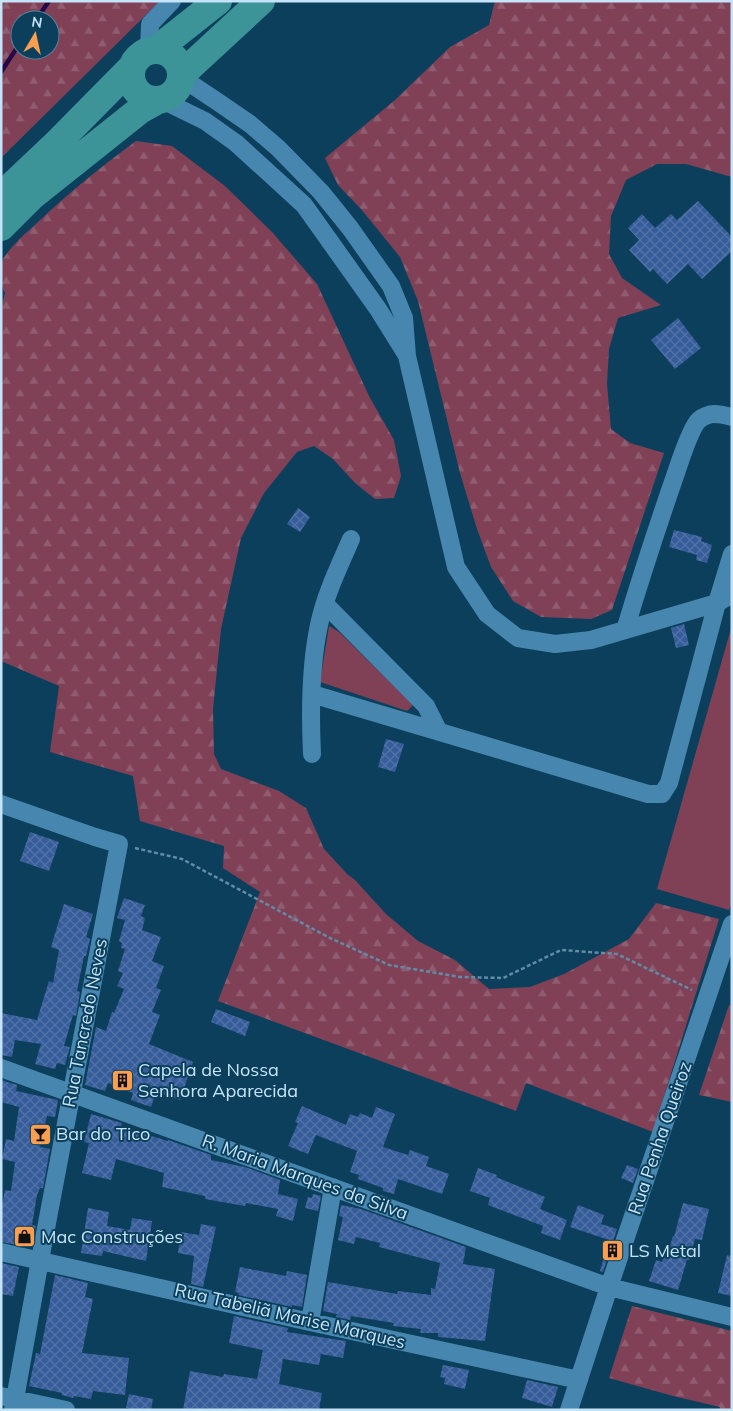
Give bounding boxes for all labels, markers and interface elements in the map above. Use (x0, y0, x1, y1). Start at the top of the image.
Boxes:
north arrow (10, 10, 60, 60)
text: N (30, 12, 44, 32)
street label: Rua Tancredo Neves (57, 937, 112, 1109)
place label: Capela de Nossa Senhora Aparecida (138, 1058, 298, 1102)
street label: Rua Penha Queiroz (623, 1058, 696, 1217)
building icon: Capela de Nossa Senhora Aparecida (110, 1068, 134, 1092)
bar icon: Bar do Tico (28, 1122, 52, 1146)
place label: Bar do Tico (56, 1122, 150, 1145)
street label: R. Maria Marques da Silva (199, 1129, 411, 1225)
shop icon: Mac Construções (13, 1225, 37, 1249)
place label: Mac Construções (41, 1225, 183, 1248)
building icon: LS Metal (601, 1239, 625, 1263)
place label: LS Metal (629, 1239, 701, 1262)
street label: Rua Tabeliã Marise Marques (172, 1278, 408, 1353)

